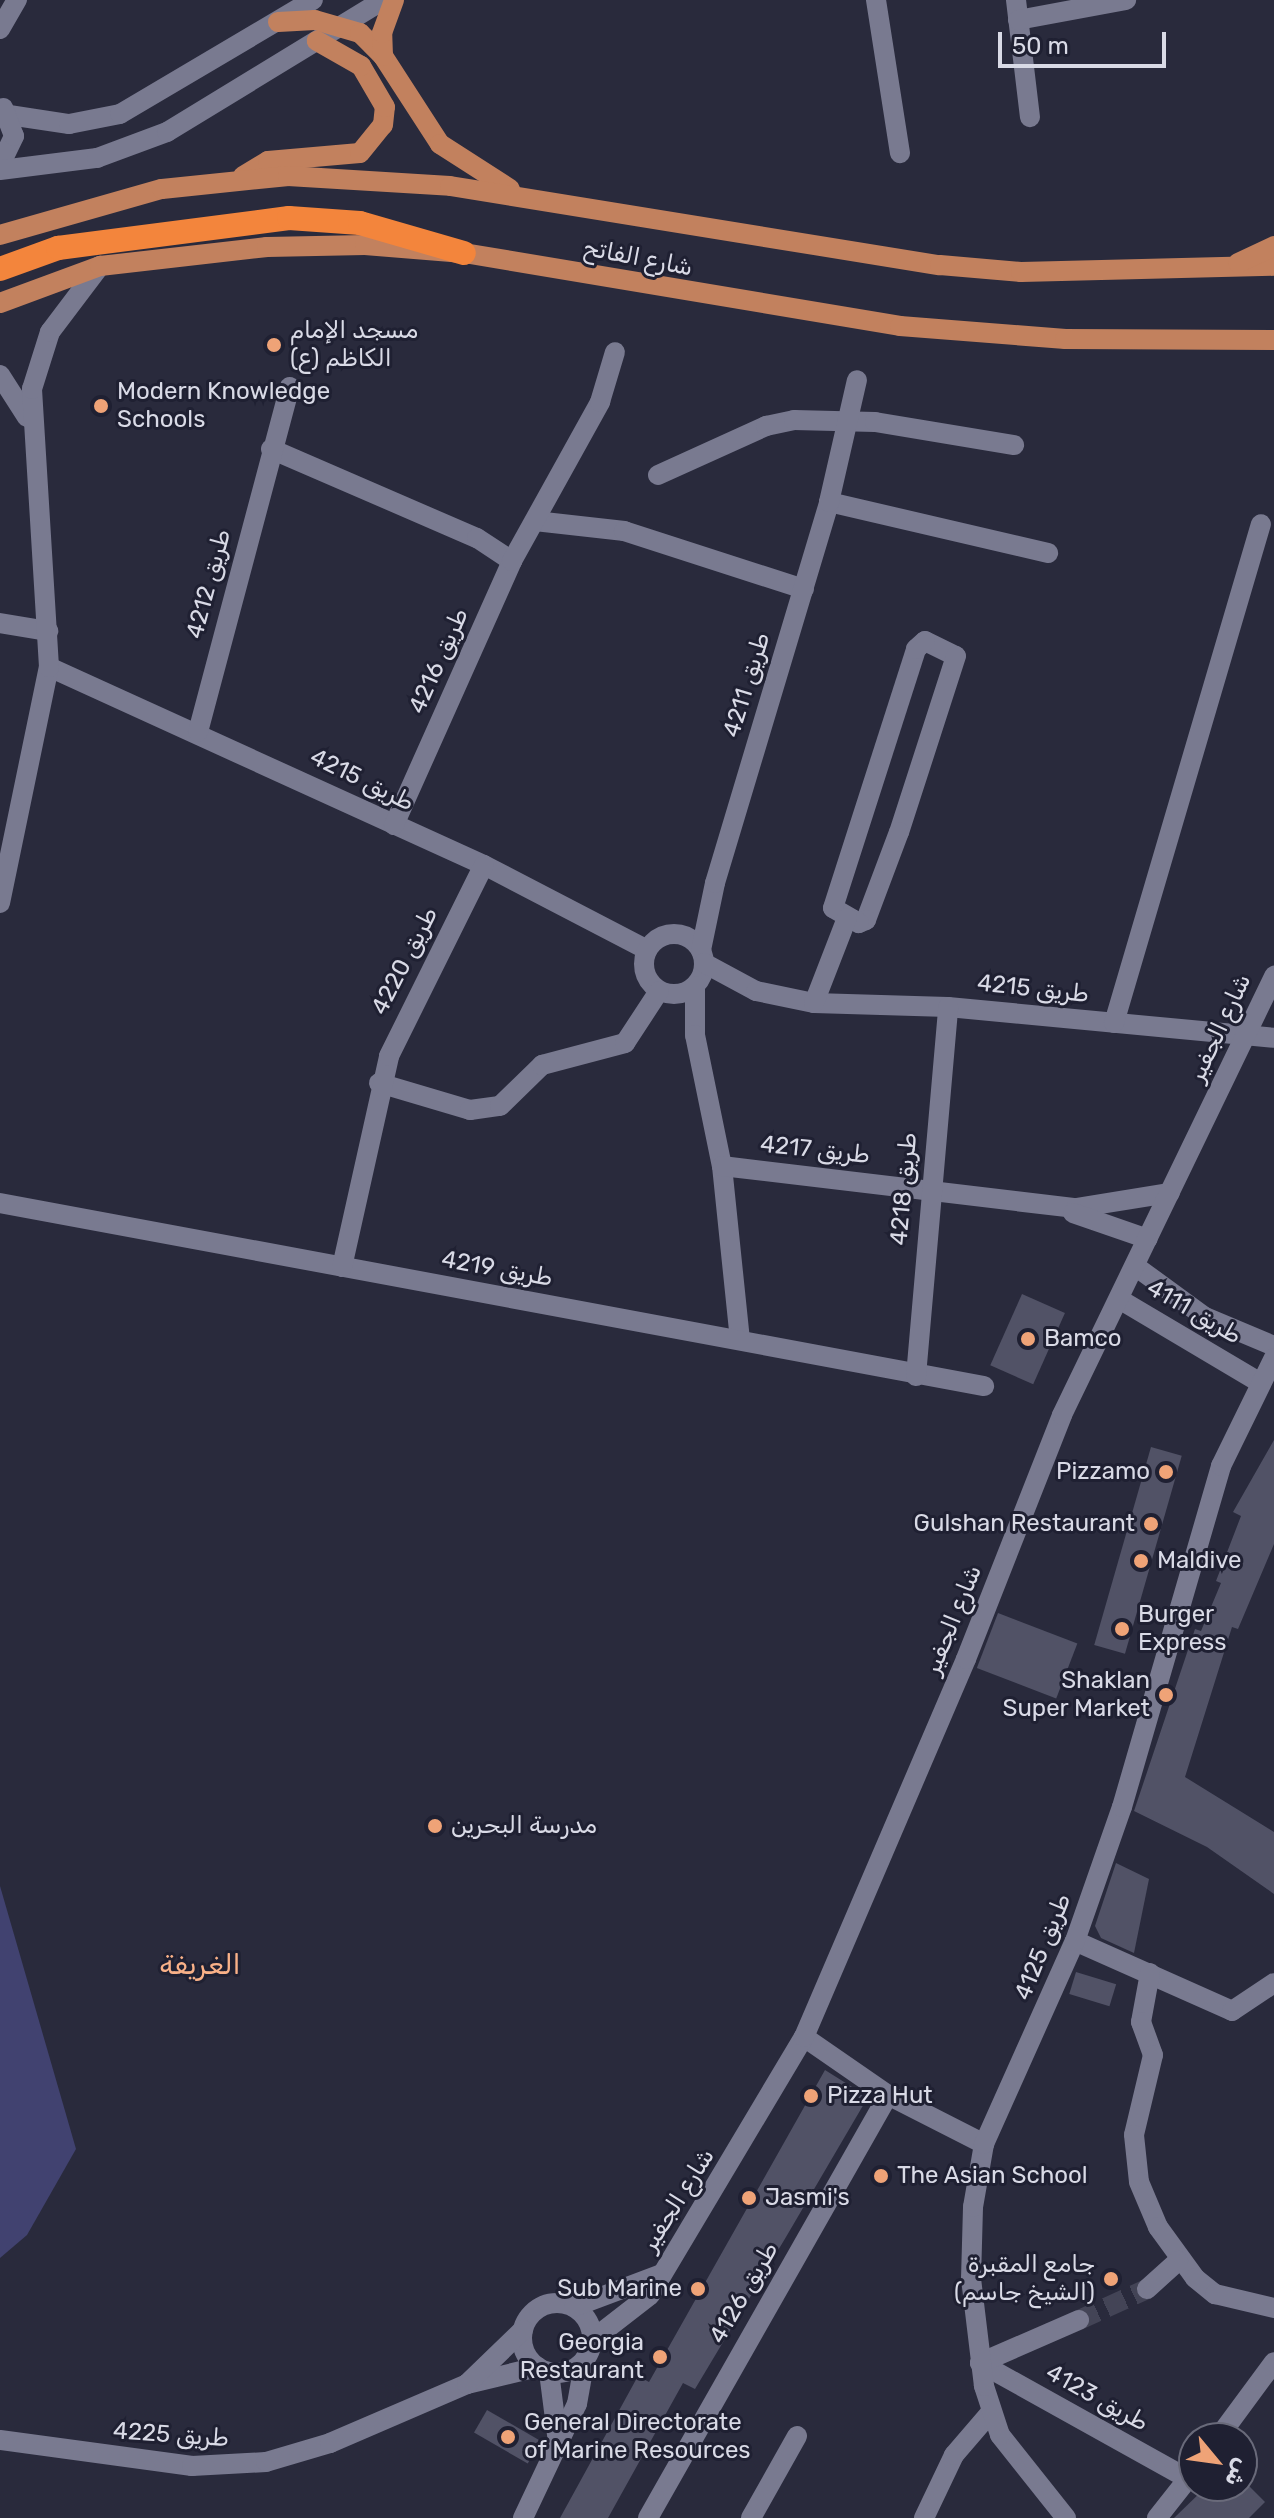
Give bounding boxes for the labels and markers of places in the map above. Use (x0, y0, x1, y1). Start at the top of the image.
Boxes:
place label: مسجد الإمام الكاظم (ع) (290, 317, 418, 373)
marker: مسجد الإمام الكاظم (ع) (265, 336, 283, 354)
place label: Modern Knowledge Schools (117, 378, 330, 434)
marker: Modern Knowledge Schools (92, 397, 110, 415)
place label: Bamco (1044, 1325, 1122, 1353)
marker: Bamco (1019, 1330, 1037, 1348)
place label: Pizzamo (1056, 1458, 1150, 1486)
marker: Pizzamo (1157, 1463, 1175, 1481)
place label: Gulshan Restaurant (914, 1510, 1135, 1538)
marker: Gulshan Restaurant (1142, 1515, 1160, 1533)
place label: Maldive (1157, 1547, 1242, 1575)
marker: Maldive (1132, 1552, 1150, 1570)
place label: Burger Express (1138, 1601, 1227, 1657)
marker: Burger Express (1113, 1620, 1131, 1638)
place label: Shaklan Super Market (1002, 1667, 1150, 1723)
marker: Shaklan Super Market (1157, 1686, 1175, 1704)
place label: مدرسة البحرين (451, 1812, 597, 1840)
marker: مدرسة البحرين (426, 1817, 444, 1835)
place label: Pizza Hut (827, 2082, 933, 2110)
marker: Pizza Hut (802, 2087, 820, 2105)
place label: The Asian School (897, 2162, 1088, 2190)
marker: The Asian School (872, 2167, 890, 2185)
place label: Jasmi's (765, 2184, 850, 2212)
marker: Jasmi's (740, 2189, 758, 2207)
place label: جامع المقبرة (الشيخ جاسم) (954, 2251, 1095, 2307)
marker: جامع المقبرة (الشيخ جاسم) (1102, 2270, 1120, 2288)
place label: Sub Marine (557, 2275, 682, 2303)
marker: Sub Marine (689, 2280, 707, 2298)
place label: Georgia Restaurant (520, 2329, 644, 2385)
marker: Georgia Restaurant (651, 2348, 669, 2366)
place label: General Directorate of Marine Resources (524, 2409, 751, 2465)
marker: General Directorate of Marine Resources (499, 2428, 517, 2446)

